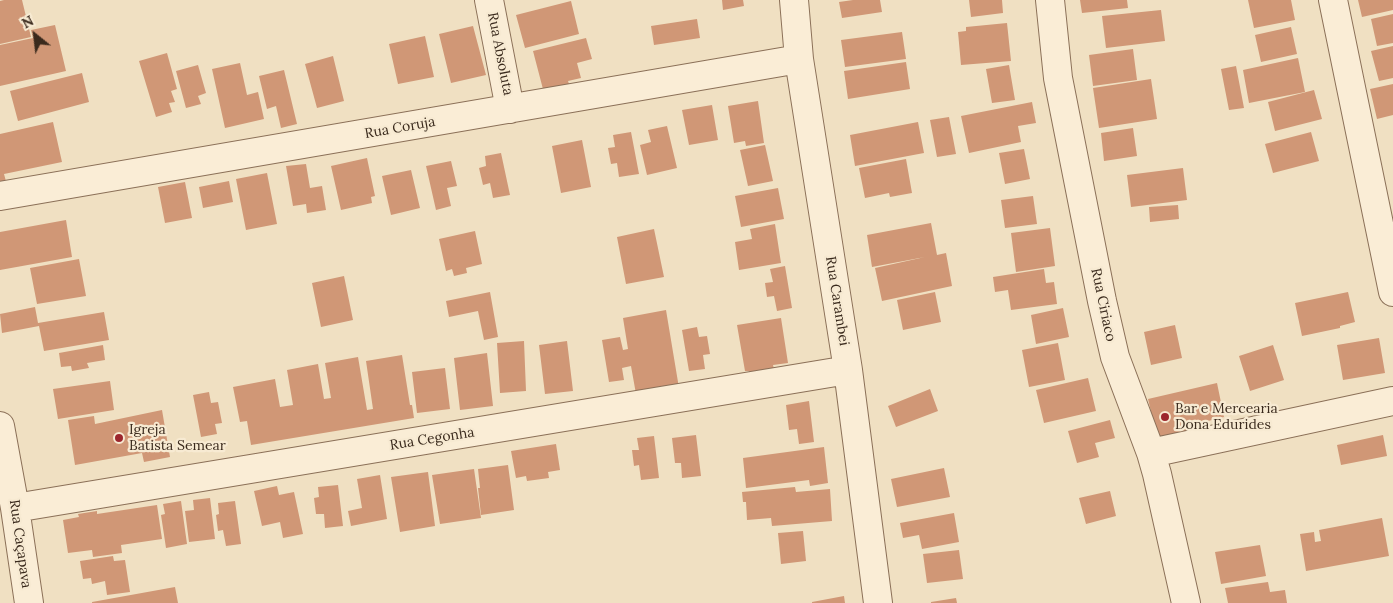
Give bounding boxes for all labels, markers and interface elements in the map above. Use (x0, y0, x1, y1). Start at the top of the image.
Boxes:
north arrow (10, 10, 60, 60)
text: N (19, 11, 37, 32)
street label: Rua Absoluta (484, 11, 516, 97)
street label: Rua Coruja (363, 114, 437, 142)
street label: Rua Carambei (822, 255, 852, 347)
street label: Rua Ciriaco (1087, 267, 1119, 343)
place label: Bar e Mercearia Dona Edurides (1175, 401, 1278, 434)
marker: Bar e Mercearia Dona Edurides (1159, 411, 1171, 423)
place label: Igreja Batista Semear (129, 422, 226, 454)
street label: Rua Cegonha (389, 424, 475, 454)
marker: Igreja Batista Semear (113, 432, 125, 444)
street label: Rua Caçapava (5, 499, 35, 589)

